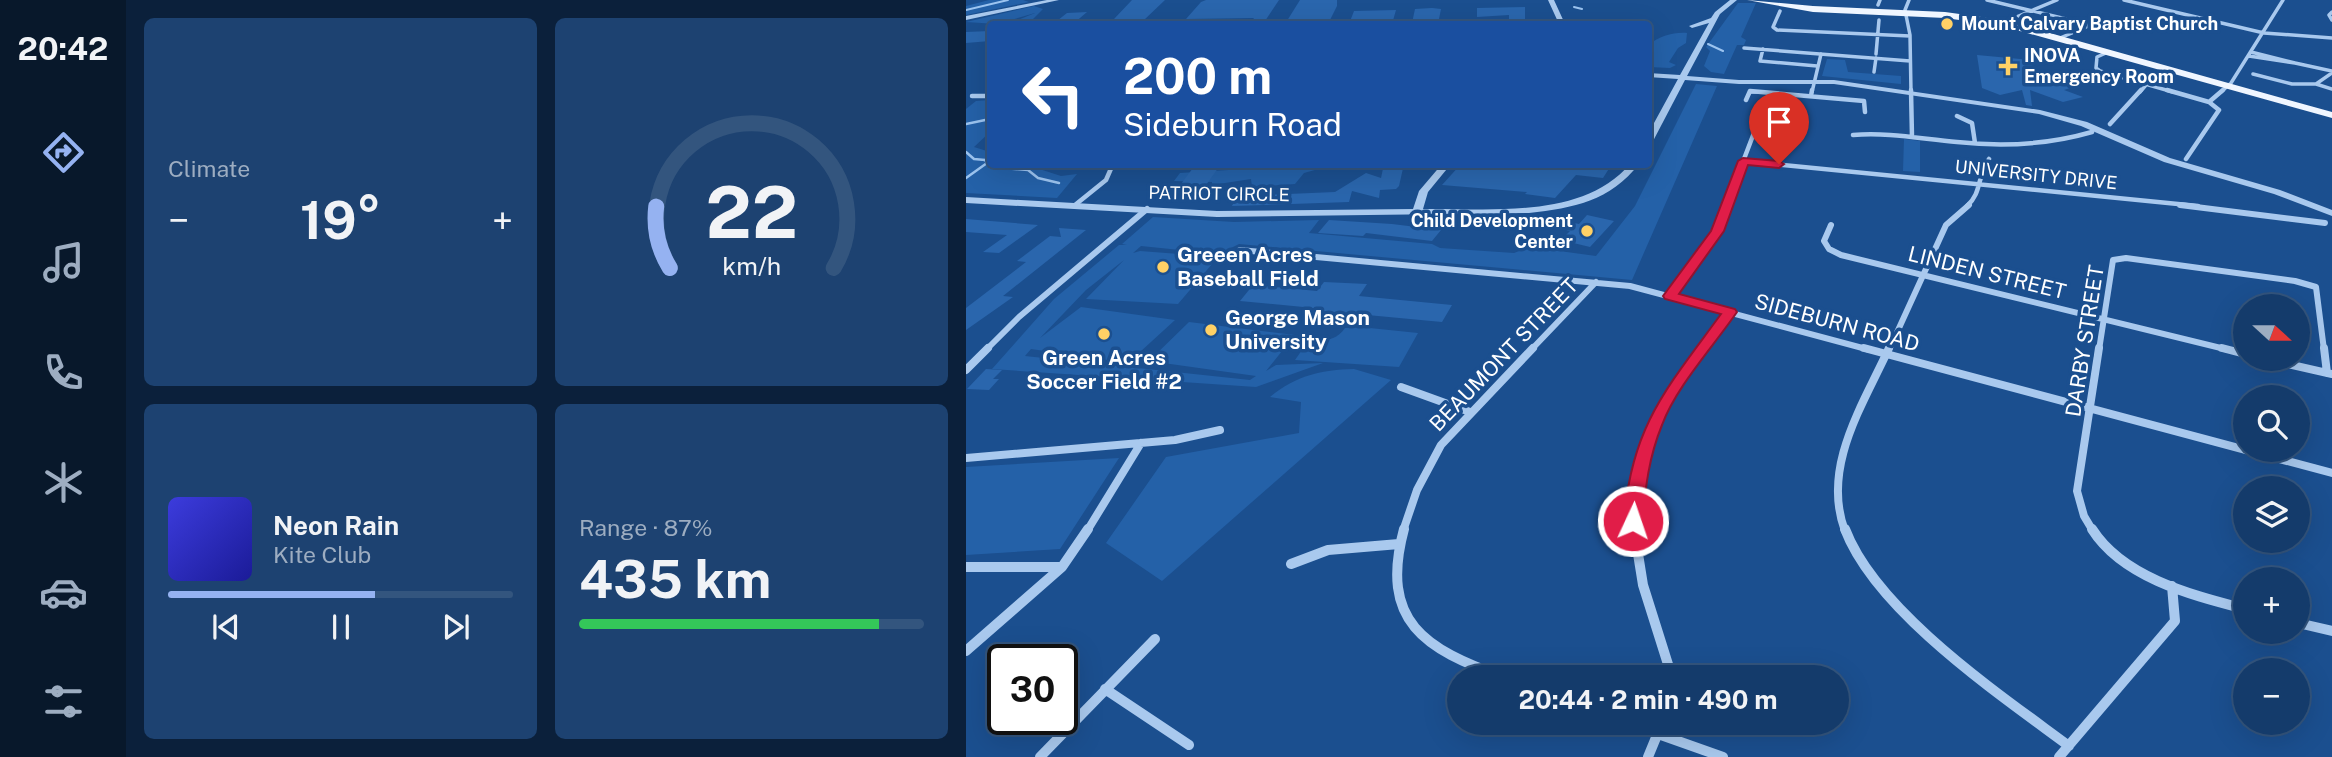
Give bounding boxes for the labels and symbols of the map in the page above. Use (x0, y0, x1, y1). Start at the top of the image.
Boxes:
place label: Mount Calvary Baptist Church (1961, 13, 2218, 34)
marker: Mount Calvary Baptist Church (1939, 16, 1955, 32)
place label: INOVA Emergency Room (2024, 45, 2174, 87)
marker: INOVA Emergency Room (1998, 56, 2018, 76)
pin (1749, 92, 1809, 164)
street label: UNIVERSITY DRIVE (1954, 156, 2118, 193)
street label: PATRIOT CIRCLE (1148, 182, 1290, 205)
place label: Child Development Center (1411, 210, 1574, 252)
marker: Child Development Center (1579, 223, 1595, 239)
street label: LINDEN STREET (1906, 241, 2069, 304)
place label: Greeen Acres Baseball Field (1177, 242, 1319, 291)
marker: Greeen Acres Baseball Field (1155, 259, 1171, 275)
street label: DARBY STREET (2060, 263, 2109, 419)
street label: BEAUMONT STREET (1424, 273, 1583, 436)
street label: SIDEBURN ROAD (1752, 288, 1922, 357)
north arrow (2233, 294, 2310, 371)
place label: George Mason University (1225, 305, 1370, 354)
marker: George Mason University (1203, 322, 1219, 338)
marker: Green Acres Soccer Field #2 (1096, 326, 1112, 342)
place label: Green Acres Soccer Field #2 (1026, 345, 1182, 394)
position arrow (1596, 484, 1670, 558)
speed limit sign: 30 (987, 644, 1078, 735)

